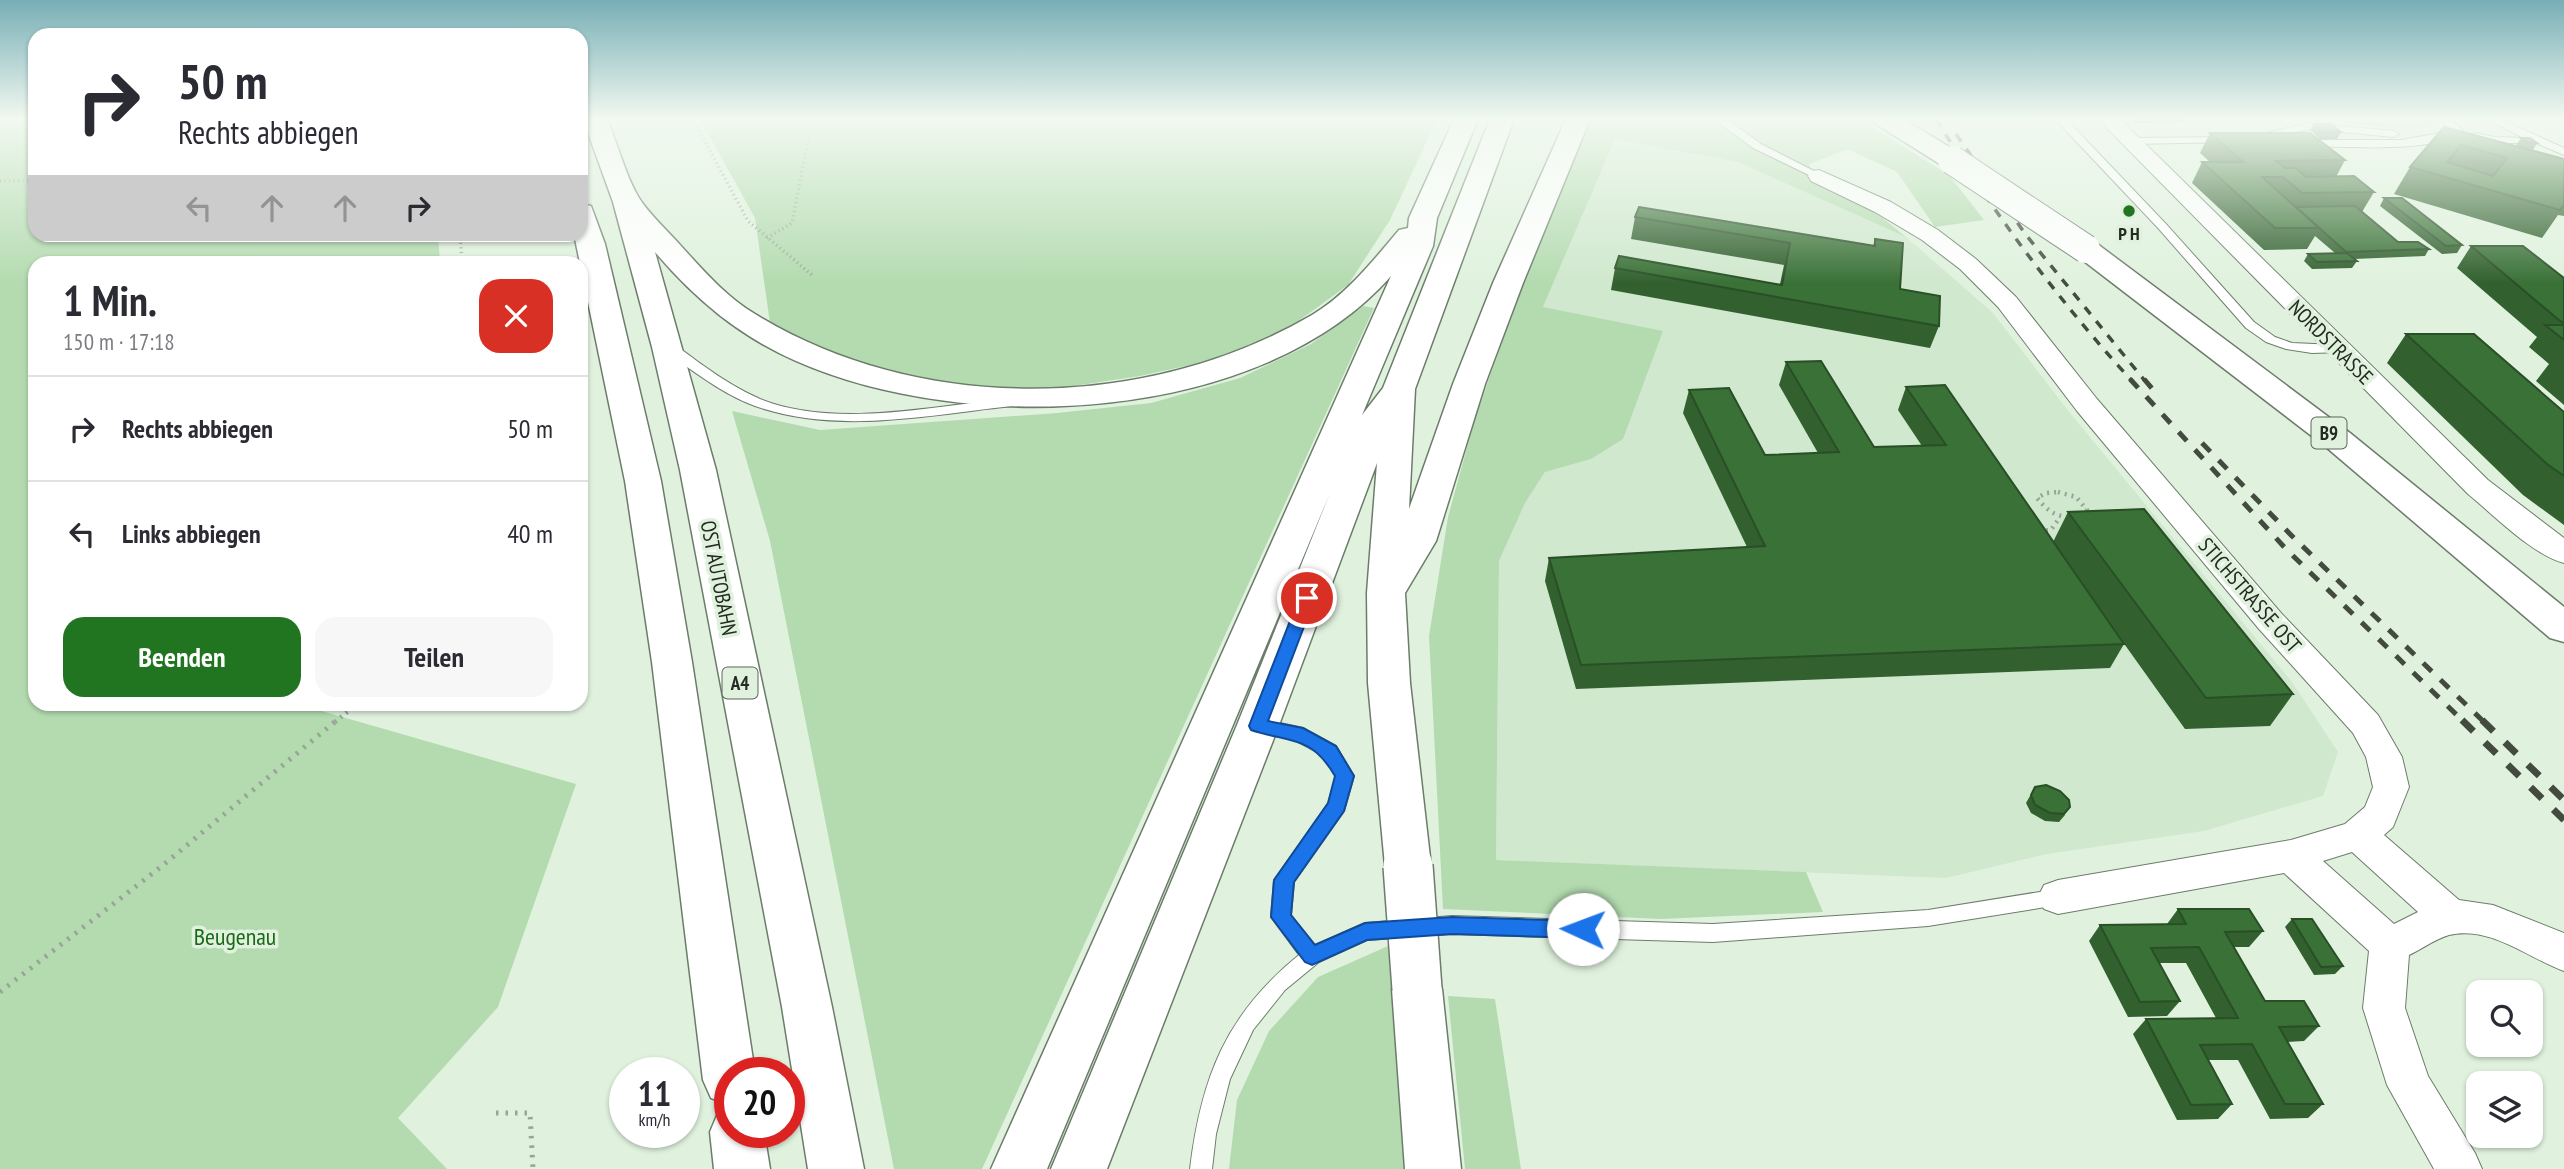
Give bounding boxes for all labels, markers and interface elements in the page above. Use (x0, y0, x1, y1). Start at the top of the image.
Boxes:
text: 50 m (178, 49, 267, 113)
icon: right (63, 56, 154, 147)
text: Rechts abbiegen (178, 111, 359, 153)
icon: left (180, 189, 218, 227)
icon: ahead (253, 189, 291, 227)
icon: ahead (326, 189, 364, 227)
icon: right (399, 189, 437, 227)
marker: P H (2121, 203, 2137, 219)
place label: P H (2118, 222, 2140, 245)
text: 1 Min. (63, 273, 157, 328)
button: close (479, 279, 553, 353)
street label: NORDSTRASSE (2283, 294, 2379, 390)
text: 150 m · 17:18 (63, 327, 175, 356)
icon: right (63, 410, 101, 448)
text: Rechts abbiegen (122, 412, 273, 445)
text: 50 m (507, 412, 553, 445)
road number: B9 (2312, 418, 2346, 448)
icon: left (63, 515, 101, 553)
text: Links abbiegen (122, 517, 261, 550)
text: 40 m (507, 517, 553, 550)
street label: OST AUTOBAHN (695, 518, 743, 638)
street label: STICHSTRASSE OST (2193, 532, 2308, 658)
pin (1277, 568, 1337, 628)
icon: arrive (1288, 579, 1326, 617)
button: Beenden (63, 617, 301, 697)
button: Teilen (315, 617, 553, 697)
road number: A4 (722, 668, 758, 698)
position arrow (1546, 892, 1620, 966)
park label: Beugenau (194, 921, 276, 952)
map controls (2466, 980, 2543, 1148)
button: search (2466, 980, 2543, 1057)
speed limit sign: 20 (714, 1057, 805, 1148)
text: 11 (638, 1070, 671, 1116)
button: layers (2466, 1071, 2543, 1148)
text: km/h (639, 1108, 670, 1131)

